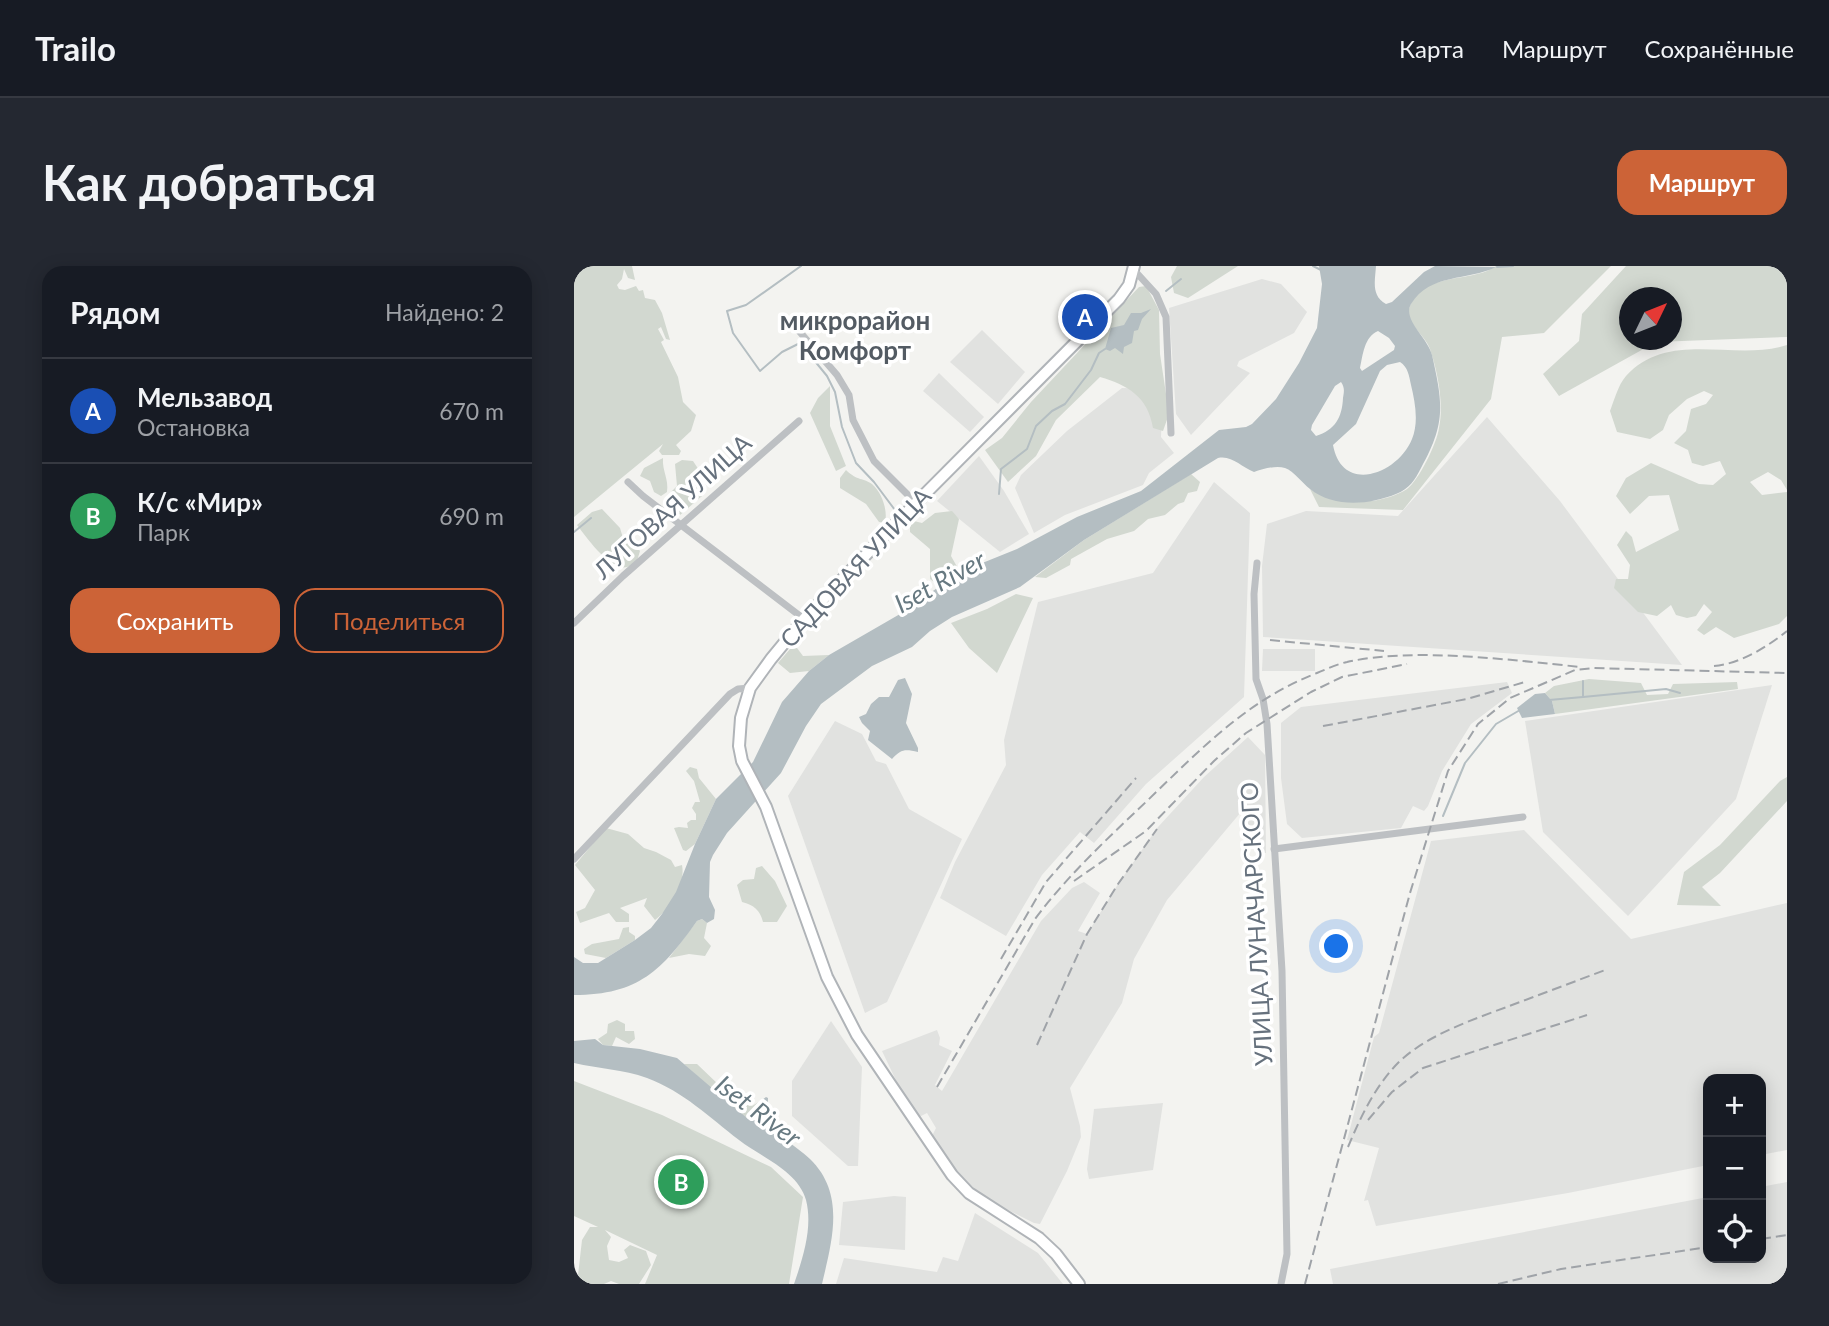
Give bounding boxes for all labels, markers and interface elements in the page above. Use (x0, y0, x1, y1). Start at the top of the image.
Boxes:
text: Trailo (35, 28, 116, 68)
text: Карта (1399, 34, 1464, 63)
text: Маршрут (1502, 34, 1607, 63)
text: Сохранённые (1645, 34, 1794, 63)
button: Маршрут (1617, 150, 1787, 215)
text: Как добраться (42, 153, 376, 211)
north arrow (1619, 287, 1682, 350)
pin: A (1062, 291, 1108, 343)
text: Рядом (70, 294, 160, 330)
text: Найдено: 2 (385, 298, 504, 326)
district label: микрорайон Комфорт (780, 304, 930, 366)
text: Мельзавод (137, 381, 272, 413)
text: A (85, 397, 101, 425)
text: 670 m (439, 397, 504, 425)
text: Остановка (137, 413, 250, 441)
street label: ЛУГОВАЯ УЛИЦА (587, 427, 757, 585)
street label: САДОВАЯ УЛИЦА (773, 480, 937, 653)
text: К/с «Мир» (137, 486, 263, 518)
text: B (85, 502, 101, 530)
text: 690 m (439, 502, 504, 530)
text: Парк (137, 518, 190, 546)
water label: Iset River (888, 543, 992, 619)
button: Сохранить (70, 588, 280, 653)
button: Поделиться (294, 588, 504, 653)
street label: УЛИЦА ЛУНАЧАРСКОГО (1234, 781, 1277, 1067)
your location (1319, 929, 1353, 963)
water label: Iset River (709, 1068, 809, 1153)
map controls (1703, 1074, 1766, 1263)
button: + (1703, 1074, 1766, 1137)
button: − (1703, 1137, 1766, 1200)
pin: B (658, 1156, 704, 1208)
button: locate (1703, 1200, 1766, 1263)

